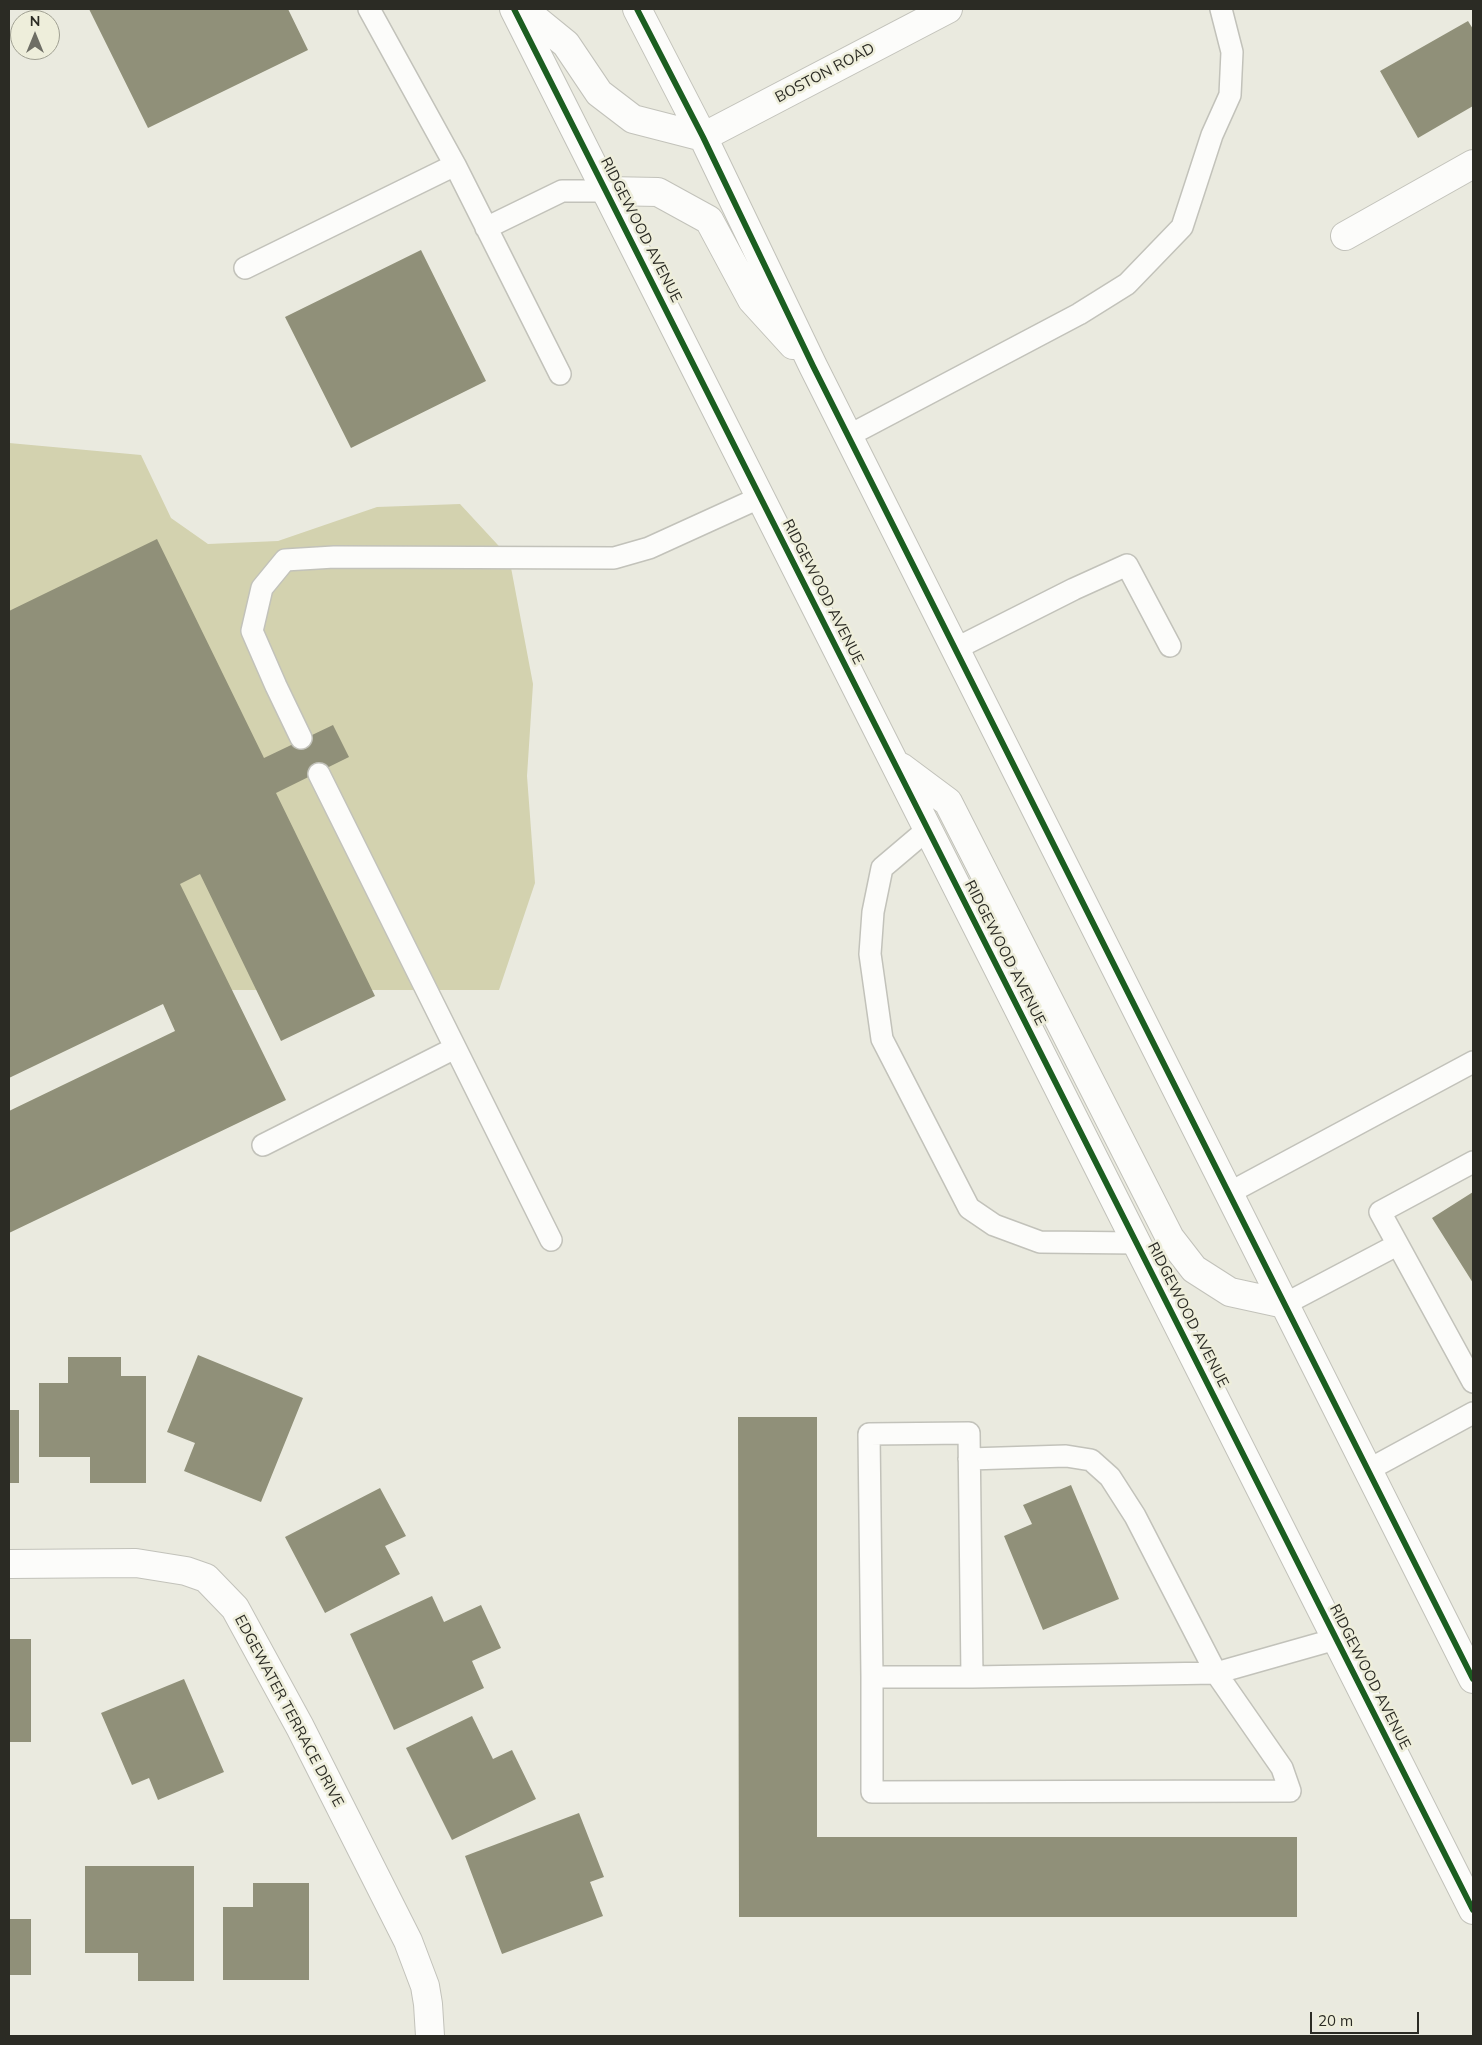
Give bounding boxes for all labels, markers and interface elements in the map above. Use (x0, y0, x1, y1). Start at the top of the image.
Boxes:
north arrow (10, 10, 60, 60)
text: N (30, 12, 40, 30)
street label: BOSTON ROAD (772, 39, 878, 107)
street label: RIDGEWOOD AVENUE (597, 154, 685, 306)
street label: RIDGEWOOD AVENUE (779, 516, 867, 668)
street label: RIDGEWOOD AVENUE (961, 877, 1049, 1029)
street label: RIDGEWOOD AVENUE (1144, 1239, 1232, 1391)
street label: RIDGEWOOD AVENUE (1326, 1601, 1414, 1753)
street label: EDGEWATER TERRACE DRIVE (231, 1612, 347, 1810)
scale bar (1312, 2002, 1421, 2034)
text: 20 m (1318, 2011, 1353, 2030)

